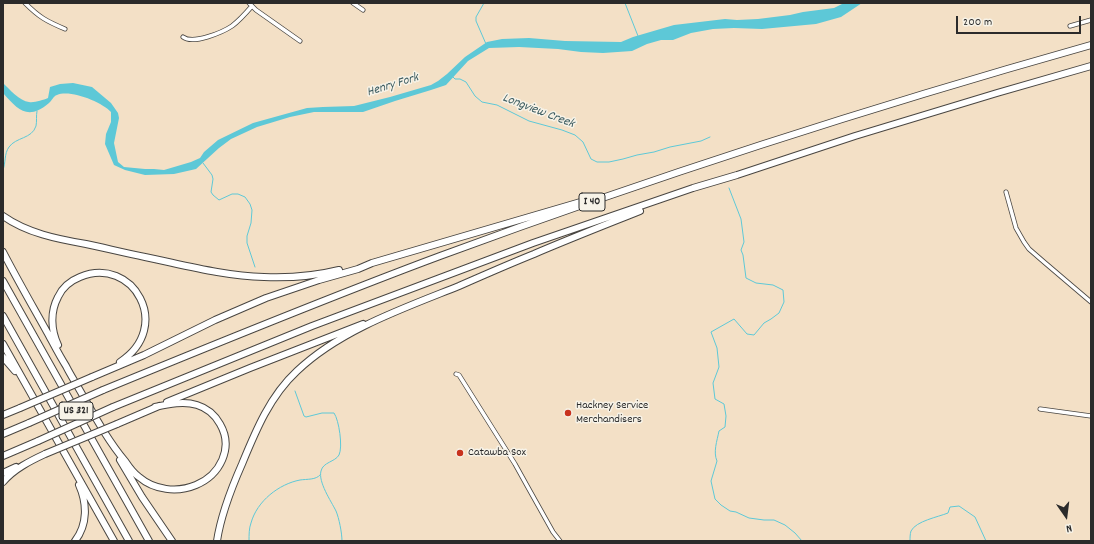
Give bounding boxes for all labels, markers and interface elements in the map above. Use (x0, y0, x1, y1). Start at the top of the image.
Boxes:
scale bar (958, 8, 1083, 34)
text: 200 m (963, 14, 992, 31)
water label: Henry Fork (365, 71, 421, 101)
water label: Longview Creek (500, 91, 576, 133)
road number: I 40 (579, 193, 605, 211)
place label: Hackney Service Merchandisers (576, 399, 648, 427)
road number: US 321 (59, 402, 93, 420)
marker: Hackney Service Merchandisers (563, 408, 573, 418)
place label: Catawba Sox (468, 446, 526, 460)
marker: Catawba Sox (455, 448, 465, 458)
north arrow (1046, 496, 1086, 536)
text: N (1064, 519, 1073, 536)

